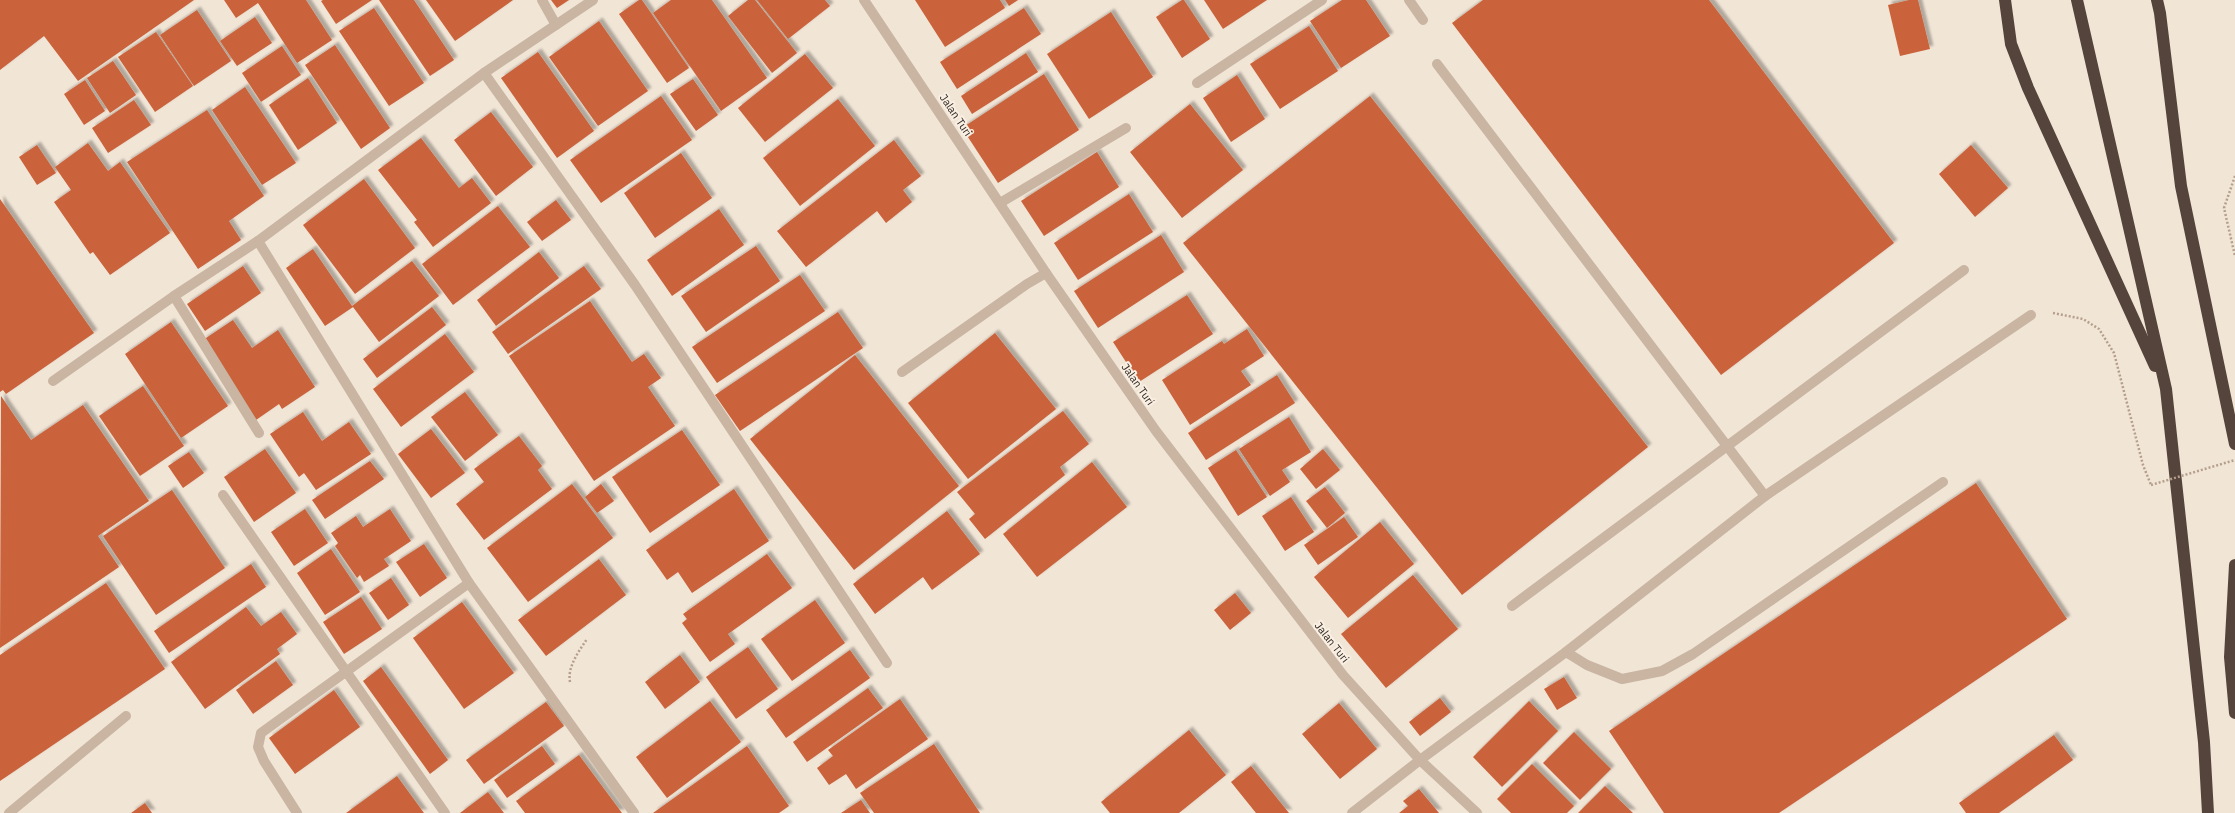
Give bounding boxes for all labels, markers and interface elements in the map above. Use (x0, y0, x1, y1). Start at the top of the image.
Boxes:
street label: Jalan Turi (937, 91, 975, 139)
street label: Jalan Turi (1119, 360, 1157, 408)
street label: Jalan Turi (1312, 619, 1352, 665)

